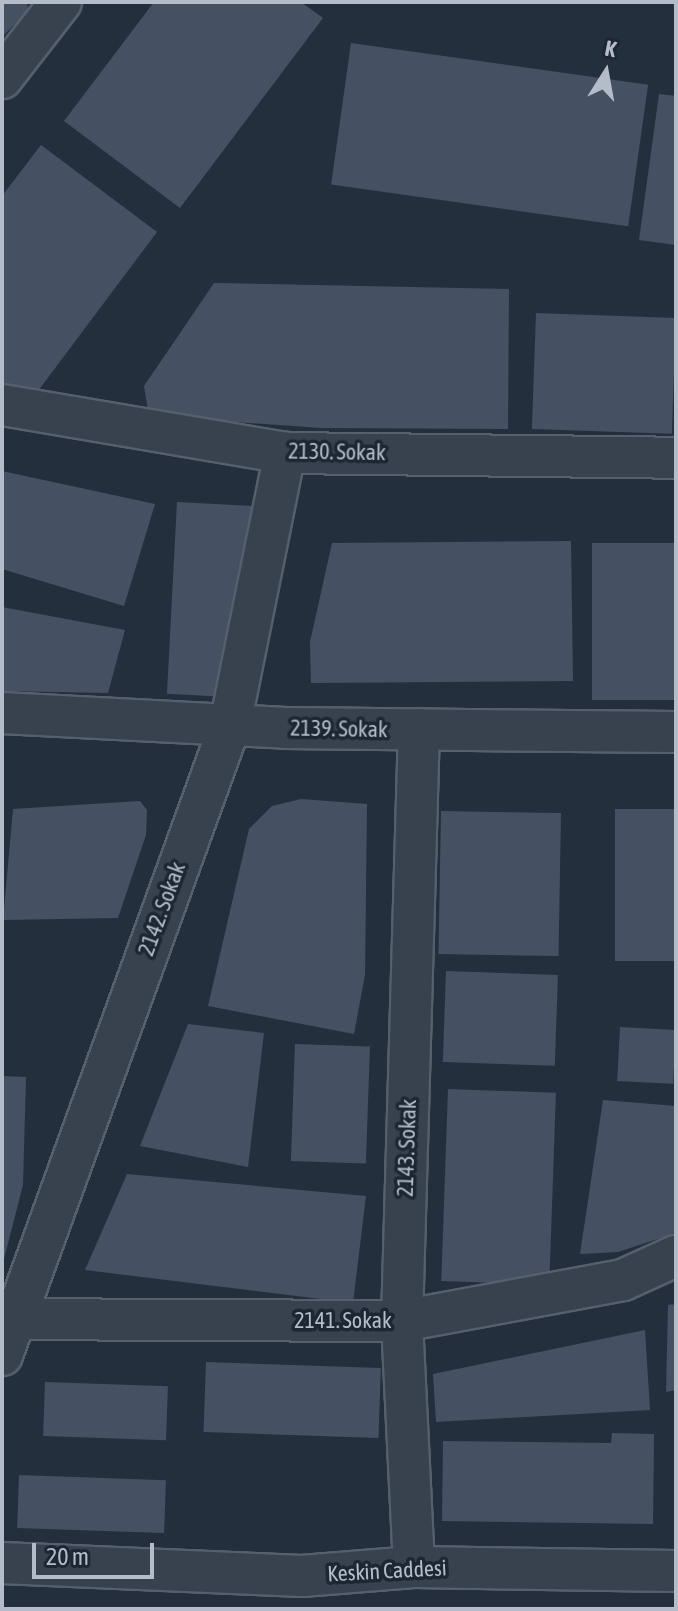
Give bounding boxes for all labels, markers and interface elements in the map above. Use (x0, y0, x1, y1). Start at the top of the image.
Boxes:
north arrow (566, 32, 646, 112)
text: K (603, 35, 618, 62)
street label: 2130. Sokak (288, 438, 386, 466)
street label: 2139. Sokak (290, 715, 388, 743)
street label: 2142. Sokak (133, 859, 191, 959)
street label: 2143. Sokak (392, 1099, 422, 1197)
street label: 2141. Sokak (294, 1308, 392, 1334)
scale bar (36, 1527, 158, 1577)
text: 20 m (46, 1543, 89, 1570)
street label: Keskin Caddesi (327, 1555, 447, 1587)

